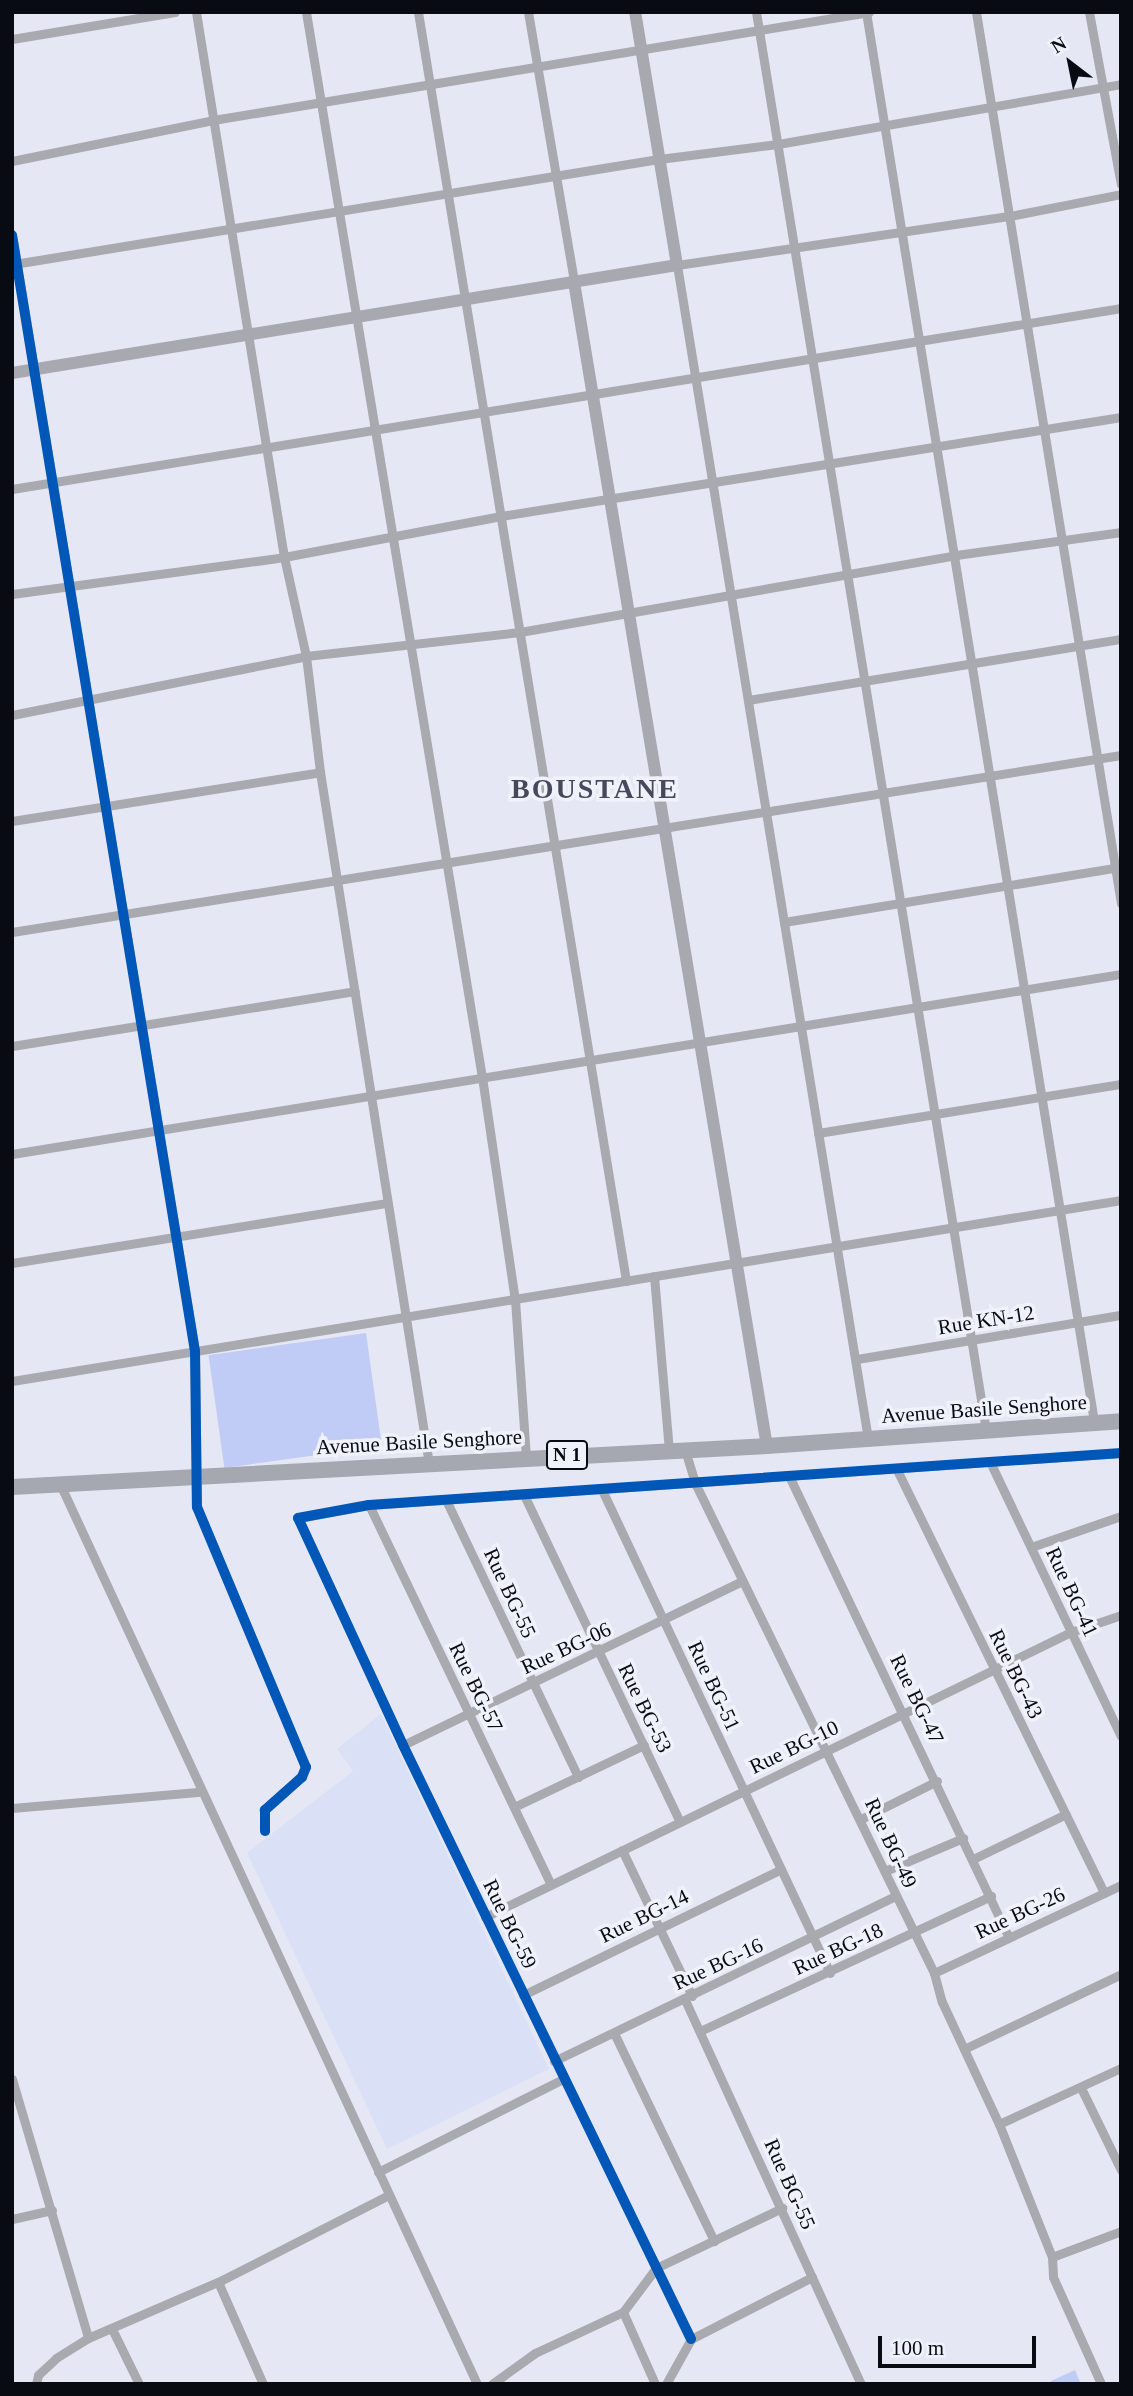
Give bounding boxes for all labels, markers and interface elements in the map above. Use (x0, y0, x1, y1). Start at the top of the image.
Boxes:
north arrow (1035, 28, 1105, 98)
text: N (1047, 32, 1070, 57)
district label: BOUSTANE (512, 772, 678, 806)
street label: Rue KN-12 (936, 1300, 1036, 1340)
street label: Avenue Basile Senghore (880, 1389, 1088, 1429)
street label: Avenue Basile Senghore (315, 1424, 523, 1460)
road number: N 1 (546, 1440, 588, 1470)
street label: Rue BG-41 (1040, 1543, 1104, 1641)
street label: Rue BG-55 (478, 1544, 542, 1642)
street label: Rue BG-06 (517, 1616, 615, 1680)
street label: Rue BG-43 (984, 1625, 1048, 1723)
street label: Rue BG-51 (682, 1637, 746, 1735)
street label: Rue BG-57 (444, 1638, 508, 1736)
street label: Rue BG-47 (885, 1650, 949, 1748)
street label: Rue BG-53 (613, 1659, 677, 1757)
street label: Rue BG-10 (745, 1715, 843, 1779)
street label: Rue BG-49 (859, 1794, 923, 1892)
street label: Rue BG-59 (478, 1875, 542, 1973)
street label: Rue BG-26 (971, 1881, 1069, 1945)
street label: Rue BG-14 (595, 1884, 693, 1948)
street label: Rue BG-18 (789, 1917, 887, 1981)
street label: Rue BG-16 (669, 1932, 767, 1996)
street label: Rue BG-55 (759, 2135, 821, 2233)
scale bar (881, 2322, 1038, 2366)
text: 100 m (891, 2336, 944, 2360)

